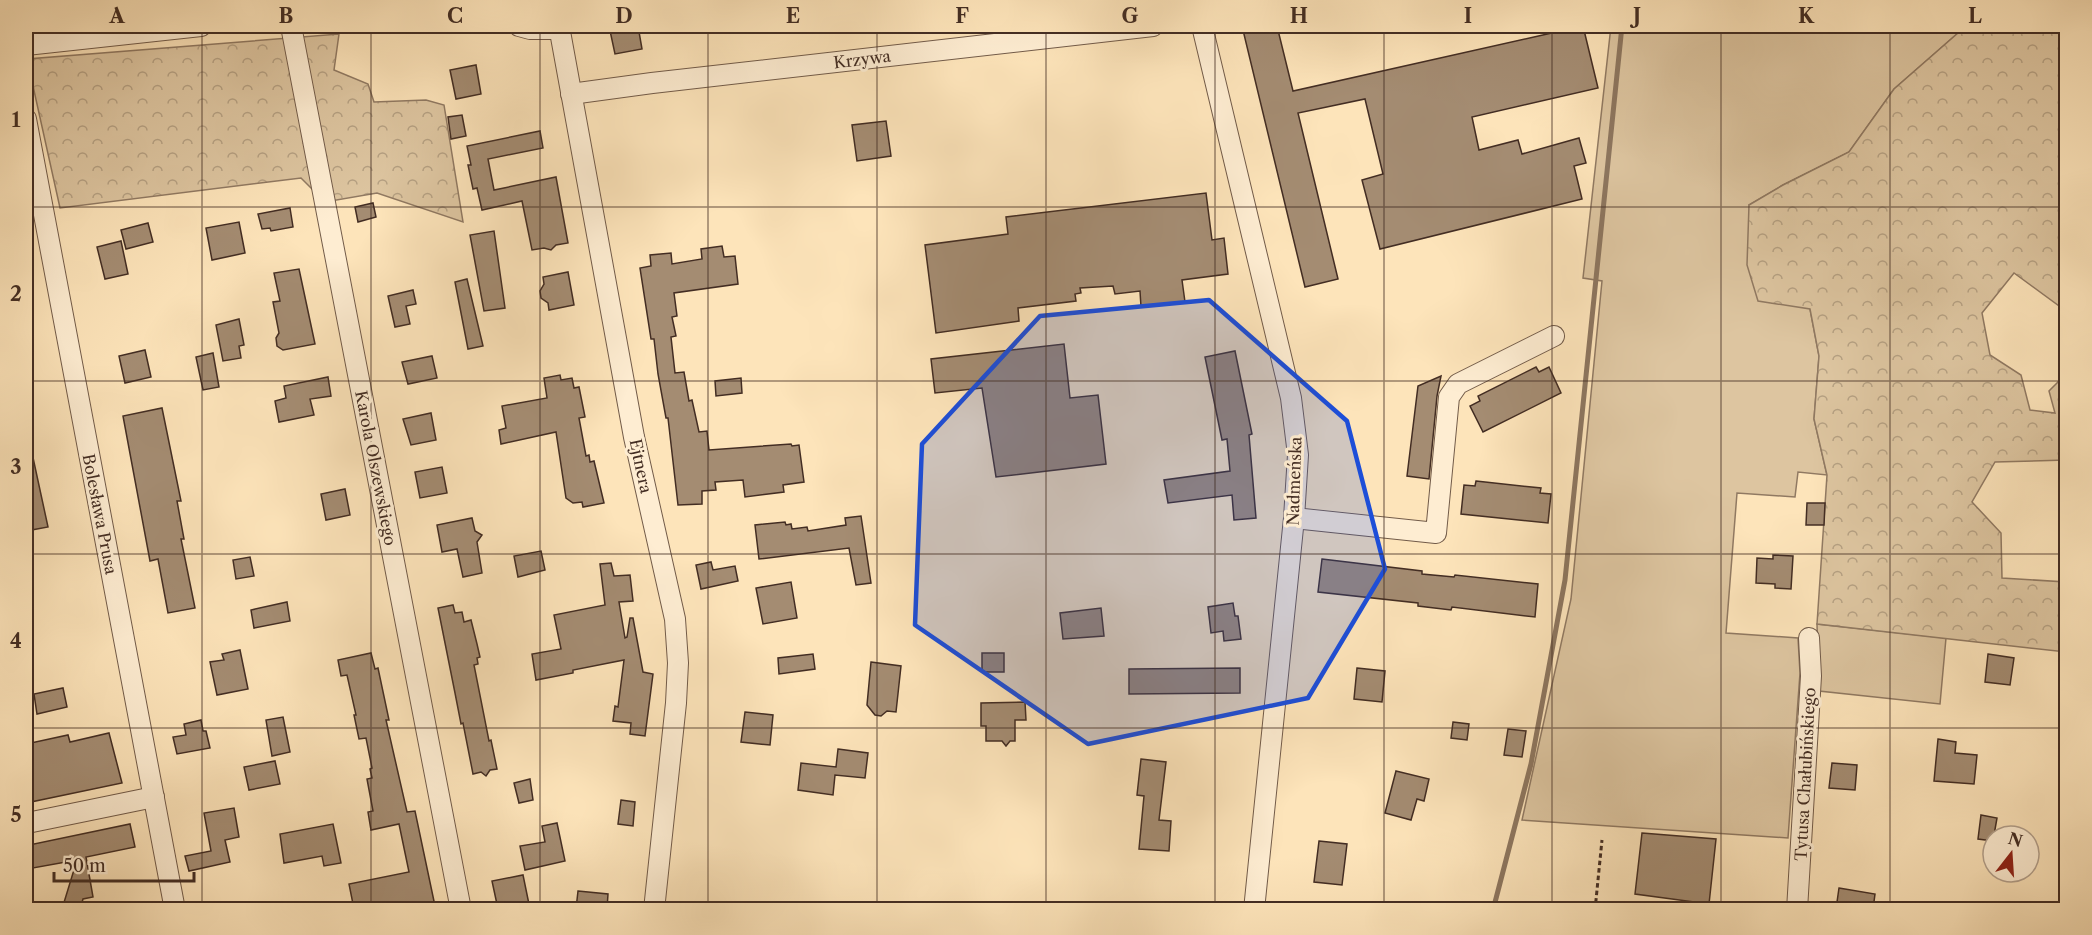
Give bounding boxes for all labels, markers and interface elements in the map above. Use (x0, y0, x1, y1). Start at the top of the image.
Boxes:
text: A (108, 4, 125, 28)
text: B (279, 4, 294, 28)
text: C (447, 4, 463, 28)
text: D (615, 4, 633, 28)
text: E (786, 4, 800, 28)
text: F (955, 4, 969, 28)
text: G (1122, 4, 1139, 28)
text: H (1290, 4, 1308, 28)
text: I (1464, 4, 1472, 28)
text: J (1629, 4, 1641, 28)
text: K (1798, 4, 1815, 28)
text: L (1968, 4, 1982, 28)
street label: Krzywa (832, 45, 892, 72)
text: 1 (12, 108, 21, 132)
text: 2 (10, 282, 22, 306)
street label: Karola Olszewskiego (351, 389, 401, 547)
street label: Nadmeńska (1282, 436, 1306, 526)
street label: Ejtnera (625, 437, 657, 496)
street label: Bolesława Prusa (79, 452, 122, 577)
text: 3 (10, 455, 22, 479)
text: 4 (10, 629, 22, 653)
street label: Tytusa Chałubińskiego (1790, 687, 1820, 861)
text: 5 (10, 803, 22, 827)
north arrow (1981, 824, 2041, 884)
text: N (2006, 828, 2025, 851)
scale bar (54, 845, 194, 883)
text: 50 m (63, 855, 106, 877)

